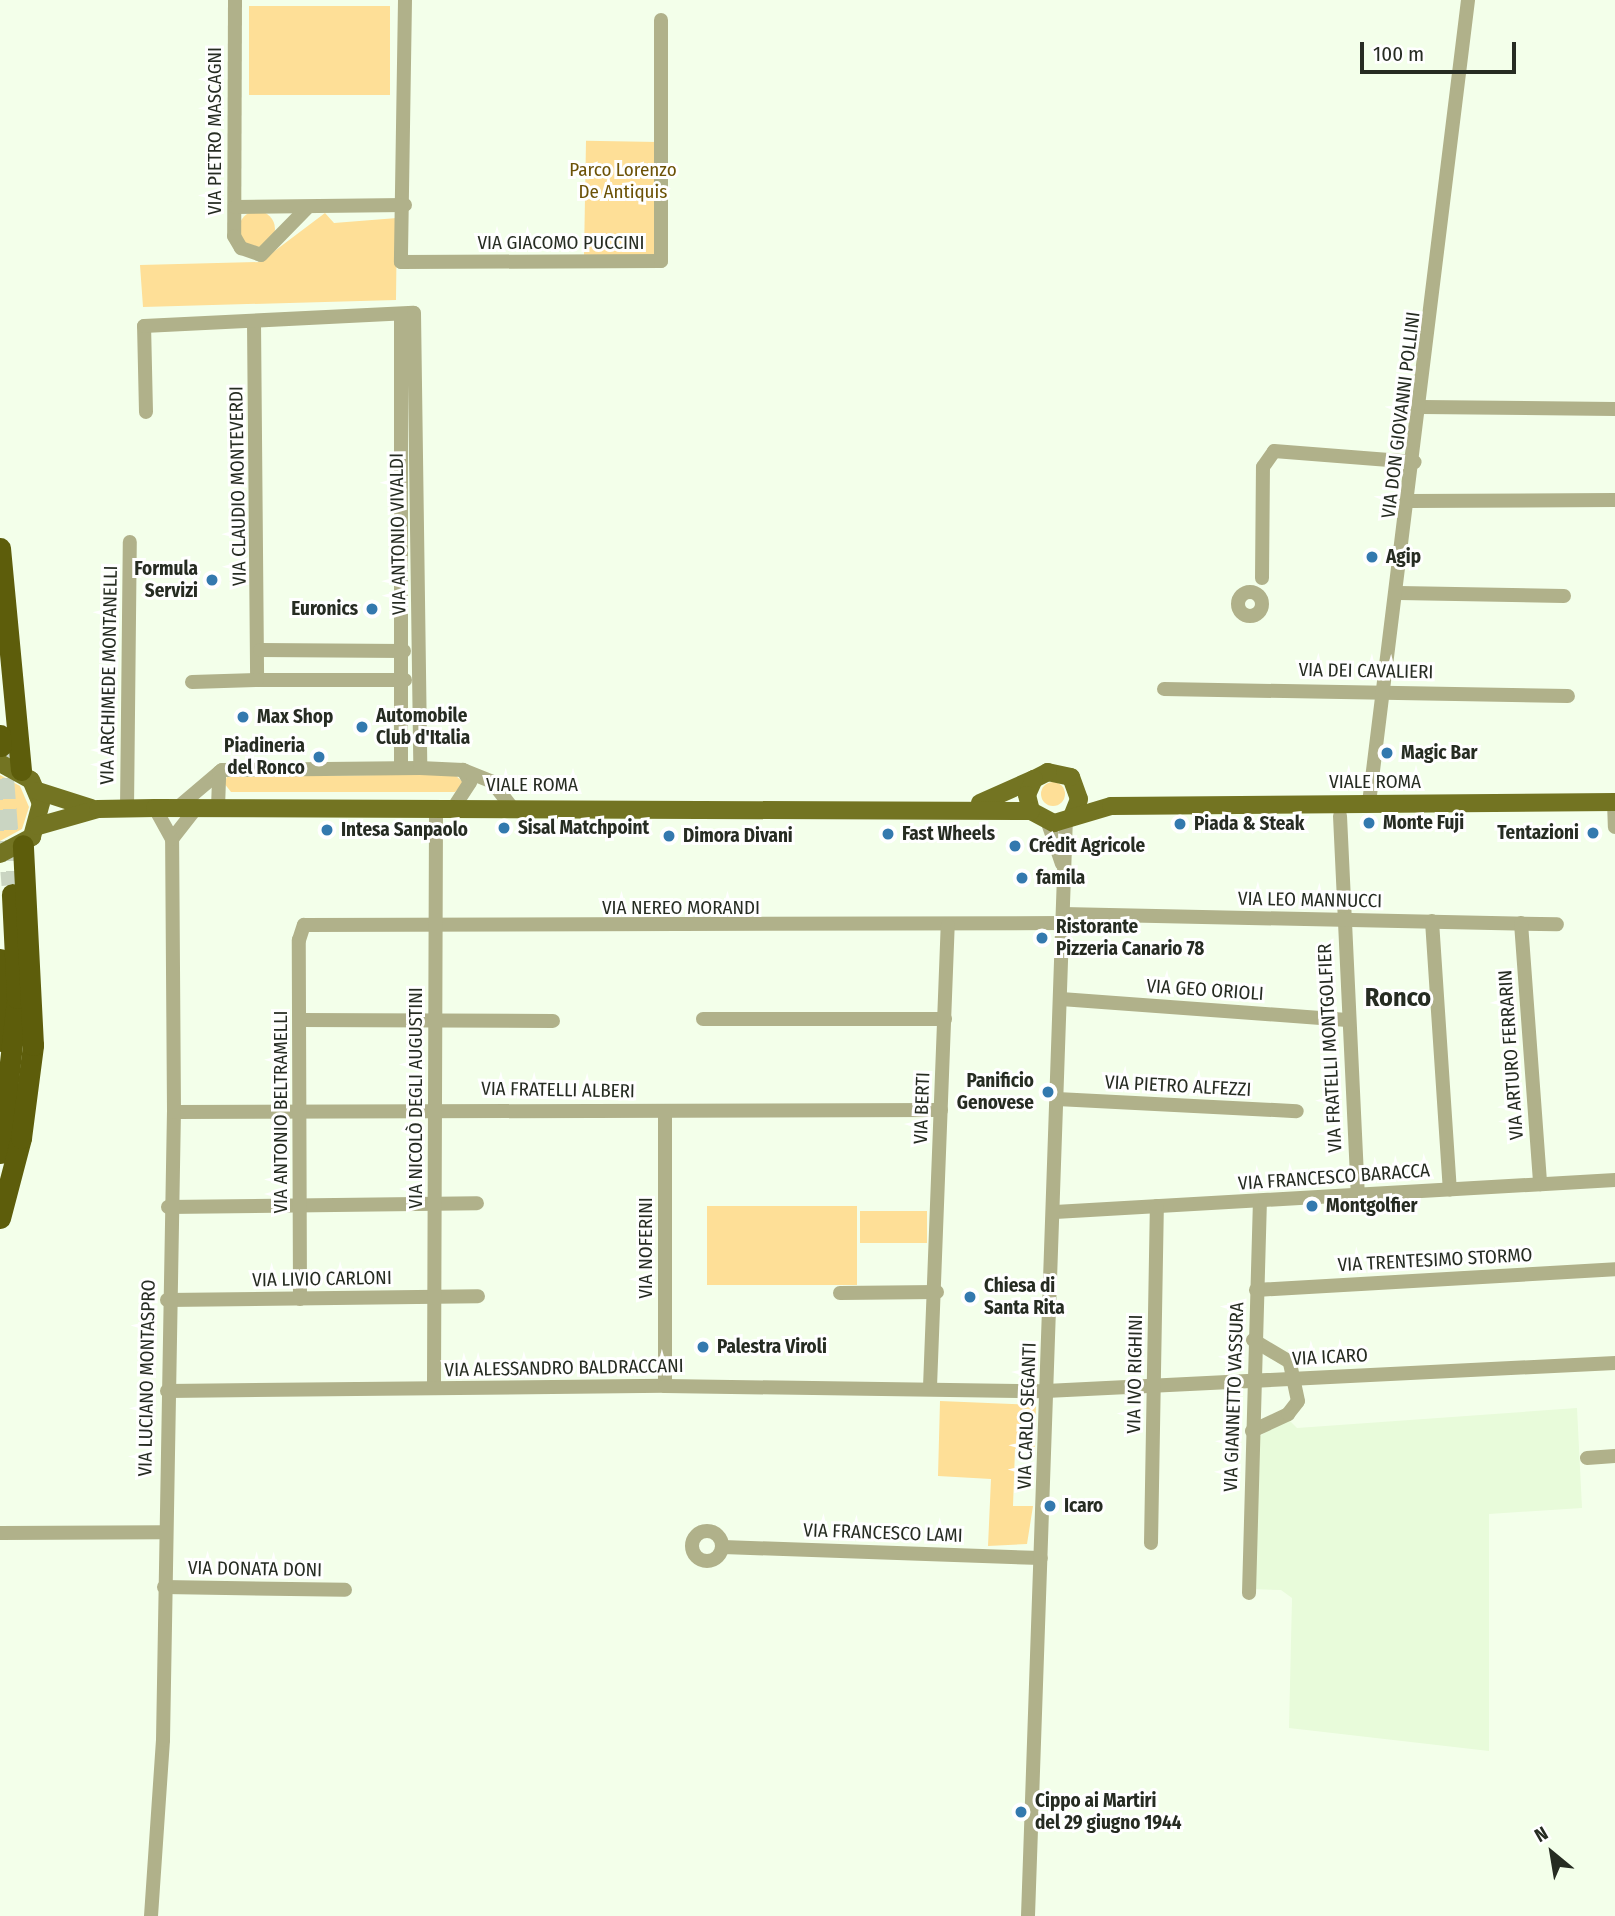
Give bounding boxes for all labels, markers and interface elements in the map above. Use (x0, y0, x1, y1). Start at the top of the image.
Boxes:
scale bar (1363, 28, 1519, 72)
text: 100 m (1373, 41, 1424, 67)
street label: VIA PIETRO MASCAGNI (204, 47, 226, 215)
park label: Parco Lorenzo De Antiquis (569, 159, 677, 203)
street label: VIA GIACOMO PUCCINI (477, 232, 645, 254)
street label: VIA DON GIOVANNI POLLINI (1377, 310, 1425, 520)
street label: VIA CLAUDIO MONTEVERDI (225, 386, 251, 586)
street label: VIA ANTONIO VIVALDI (385, 453, 411, 615)
place label: Agip (1386, 546, 1421, 568)
marker: Agip (1364, 549, 1380, 565)
place label: Formula Servizi (134, 558, 198, 602)
street label: VIA ARCHIMEDE MONTANELLI (96, 565, 122, 785)
marker: Formula Servizi (204, 572, 220, 588)
place label: Euronics (291, 598, 358, 620)
marker: Euronics (364, 601, 380, 617)
street label: VIA DEI CAVALIERI (1298, 658, 1434, 684)
place label: Automobile Club d'Italia (376, 705, 470, 749)
place label: Max Shop (257, 706, 333, 728)
marker: Max Shop (235, 709, 251, 725)
marker: Automobile Club d'Italia (354, 719, 370, 735)
place label: Piadineria del Ronco (224, 735, 305, 779)
place label: Magic Bar (1401, 742, 1478, 764)
marker: Magic Bar (1379, 745, 1395, 761)
marker: Piadineria del Ronco (311, 749, 327, 765)
street label: VIALE ROMA (1329, 771, 1421, 793)
street label: VIALE ROMA (486, 774, 578, 796)
place label: Monte Fuji (1383, 812, 1464, 834)
place label: Piada & Steak (1194, 813, 1304, 835)
marker: Monte Fuji (1361, 815, 1377, 831)
marker: Piada & Steak (1172, 816, 1188, 832)
place label: Sisal Matchpoint (518, 817, 649, 839)
place label: Intesa Sanpaolo (341, 819, 468, 841)
marker: Sisal Matchpoint (496, 820, 512, 836)
marker: Intesa Sanpaolo (319, 822, 335, 838)
place label: Tentazioni (1497, 822, 1579, 844)
place label: Fast Wheels (902, 823, 995, 845)
place label: Dimora Divani (683, 825, 793, 847)
marker: Tentazioni (1585, 825, 1601, 841)
marker: Fast Wheels (880, 826, 896, 842)
marker: Dimora Divani (661, 828, 677, 844)
place label: Crédit Agricole (1029, 835, 1145, 857)
marker: Crédit Agricole (1007, 838, 1023, 854)
place label: famila (1036, 867, 1085, 889)
marker: famila (1014, 870, 1030, 886)
street label: VIA LEO MANNUCCI (1238, 887, 1382, 913)
street label: VIA NEREO MORANDI (602, 897, 760, 919)
place label: Ristorante Pizzeria Canario 78 (1056, 916, 1204, 960)
marker: Ristorante Pizzeria Canario 78 (1034, 930, 1050, 946)
street label: VIA FRATELLI MONTGOLFIER (1313, 943, 1347, 1153)
street label: VIA ARTURO FERRARIN (1494, 969, 1528, 1141)
street label: VIA GEO ORIOLI (1146, 975, 1264, 1005)
district label: Ronco (1365, 982, 1431, 1014)
street label: VIA NICOLÒ DEGLI AUGUSTINI (405, 987, 427, 1209)
street label: VIA ANTONIO BELTRAMELLI (270, 1010, 292, 1214)
place label: Panificio Genovese (957, 1070, 1034, 1114)
street label: VIA PIETRO ALFEZZI (1104, 1071, 1252, 1101)
street label: VIA BERTI (909, 1072, 935, 1144)
street label: VIA FRATELLI ALBERI (481, 1077, 635, 1103)
marker: Panificio Genovese (1040, 1084, 1056, 1100)
street label: VIA FRANCESCO BARACCA (1237, 1159, 1431, 1195)
place label: Montgolfier (1326, 1195, 1418, 1217)
street label: VIA NOFERINI (635, 1197, 657, 1299)
marker: Montgolfier (1304, 1198, 1320, 1214)
street label: VIA TRENTESIMO STORMO (1337, 1244, 1533, 1276)
street label: VIA LIVIO CARLONI (252, 1266, 392, 1292)
place label: Chiesa di Santa Rita (984, 1275, 1065, 1319)
street label: VIA LUCIANO MONTASPRO (134, 1279, 160, 1477)
marker: Chiesa di Santa Rita (962, 1289, 978, 1305)
street label: VIA GIANNETTO VASSURA (1219, 1302, 1249, 1492)
street label: VIA IVO RIGHINI (1123, 1314, 1147, 1434)
place label: Palestra Viroli (717, 1336, 827, 1358)
marker: Palestra Viroli (695, 1339, 711, 1355)
street label: VIA CARLO SEGANTI (1013, 1342, 1041, 1490)
street label: VIA ICARO (1292, 1344, 1368, 1370)
street label: VIA ALESSANDRO BALDRACCANI (444, 1355, 684, 1381)
place label: Icaro (1064, 1495, 1103, 1517)
marker: Icaro (1042, 1498, 1058, 1514)
street label: VIA FRANCESCO LAMI (803, 1519, 963, 1547)
street label: VIA DONATA DONI (188, 1556, 322, 1582)
place label: Cippo ai Martiri del 29 giugno 1944 (1035, 1790, 1182, 1834)
marker: Cippo ai Martiri del 29 giugno 1944 (1013, 1804, 1029, 1820)
north arrow (1517, 1818, 1587, 1888)
text: N (1531, 1822, 1552, 1847)

